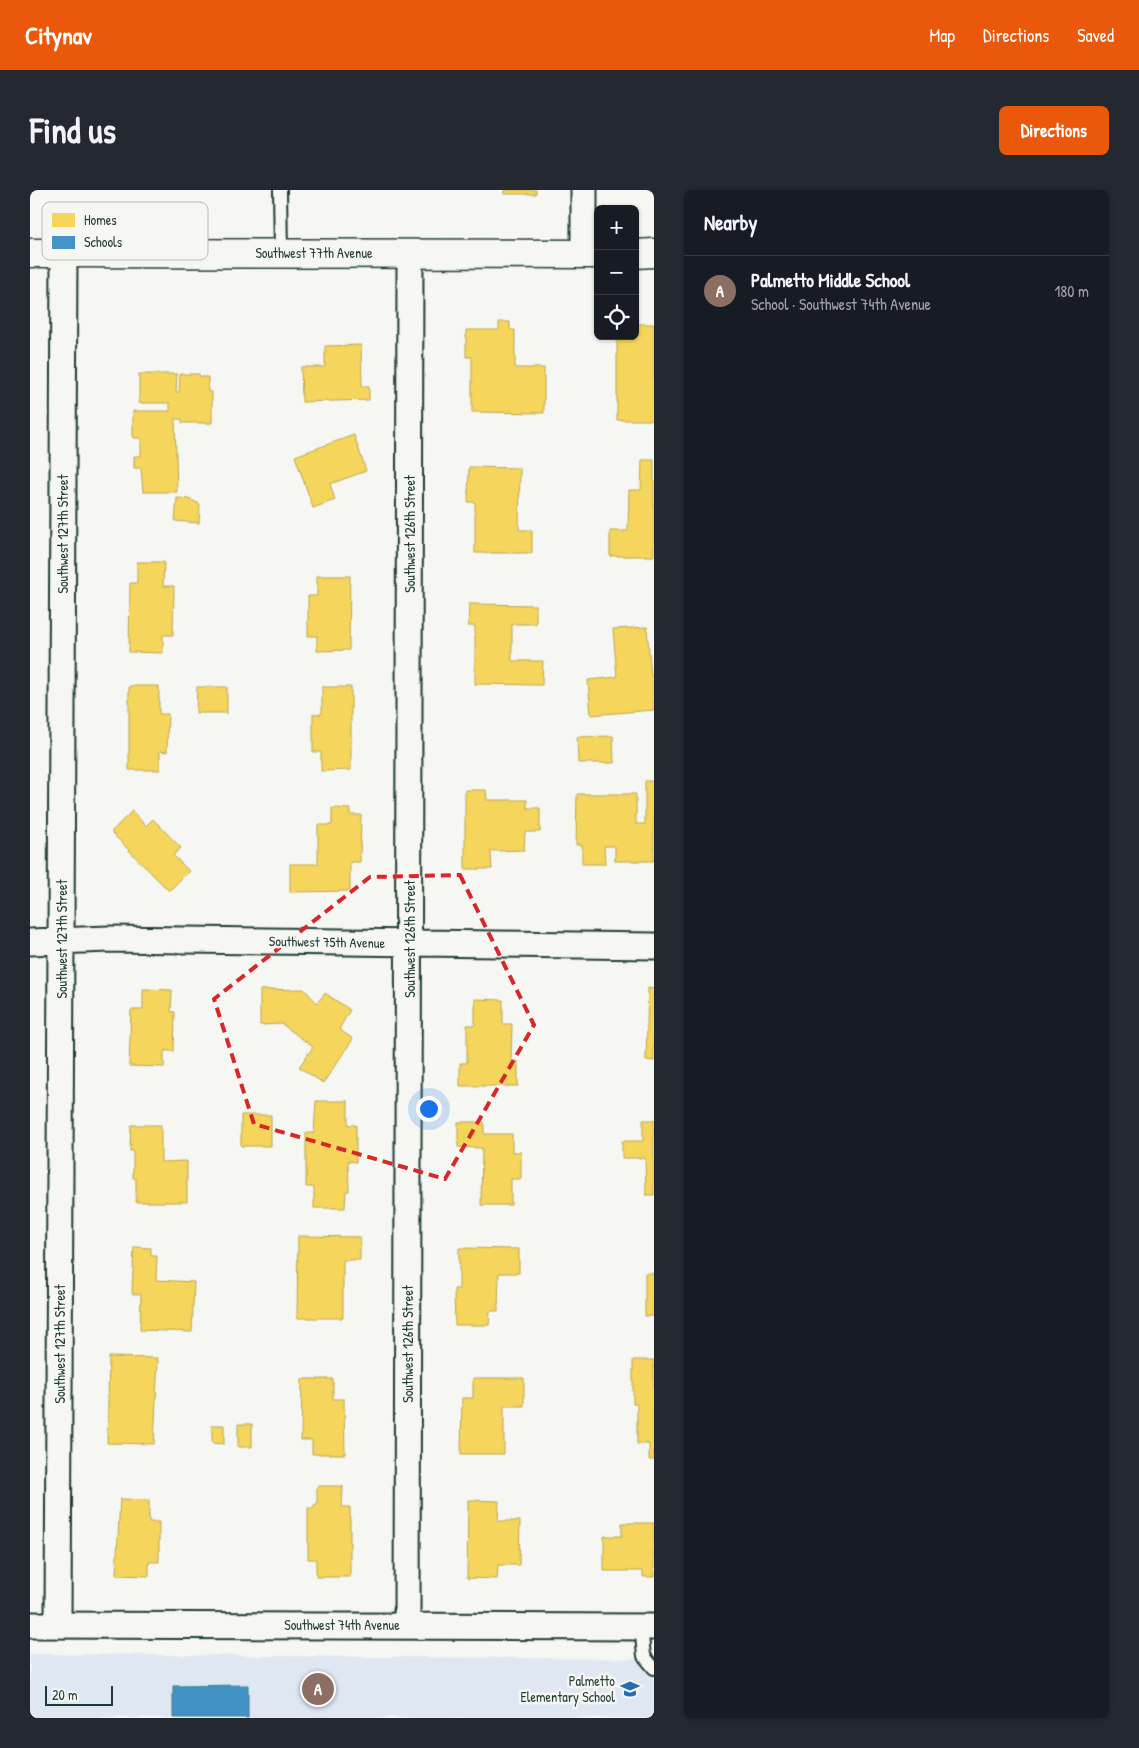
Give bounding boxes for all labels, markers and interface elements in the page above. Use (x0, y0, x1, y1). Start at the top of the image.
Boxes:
text: Citynav (25, 19, 92, 51)
text: Map (930, 23, 955, 48)
text: Directions (983, 23, 1049, 48)
text: Saved (1077, 23, 1114, 48)
button: Directions (999, 106, 1109, 155)
text: Find us (30, 107, 116, 154)
legend (42, 202, 208, 260)
map controls (594, 205, 639, 340)
button: + (594, 205, 639, 250)
text: Nearby (704, 208, 757, 237)
text: Homes (84, 210, 117, 229)
text: Schools (84, 232, 122, 251)
street label: Southwest 77th Avenue (255, 243, 373, 262)
button: − (594, 250, 639, 295)
text: Palmetto Middle School (751, 267, 910, 293)
text: A (716, 280, 724, 302)
text: 180 m (1055, 280, 1089, 302)
text: School · Southwest 74th Avenue (751, 293, 931, 315)
button: locate (594, 295, 639, 340)
street label: Southwest 127th Street (53, 474, 72, 593)
street label: Southwest 126th Street (400, 475, 419, 593)
street label: Southwest 127th Street (52, 879, 71, 998)
street label: Southwest 126th Street (400, 880, 419, 998)
street label: Southwest 75th Avenue (269, 931, 386, 952)
your location (416, 1096, 442, 1122)
street label: Southwest 127th Street (50, 1284, 69, 1403)
street label: Southwest 126th Street (398, 1285, 417, 1403)
street label: Southwest 74th Avenue (284, 1615, 400, 1634)
pin: A (302, 1670, 334, 1708)
place label: Palmetto Elementary School (521, 1671, 615, 1707)
school or university icon: Palmetto Elementary School (619, 1678, 641, 1700)
scale bar (45, 1683, 112, 1706)
text: 20 m (52, 1685, 78, 1704)

